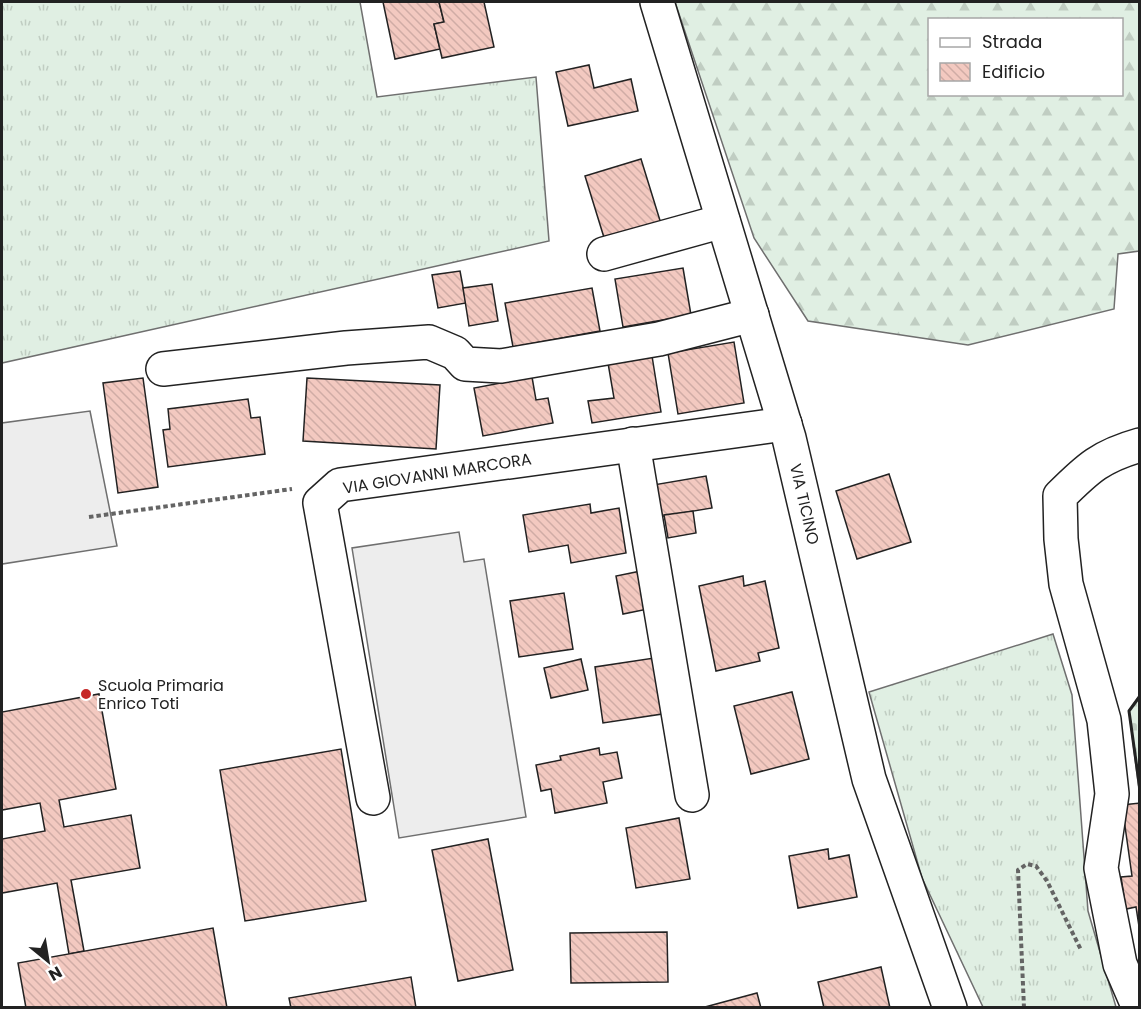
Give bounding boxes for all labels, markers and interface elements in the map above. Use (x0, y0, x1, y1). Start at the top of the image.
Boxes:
legend (928, 18, 1123, 96)
text: Strada (982, 29, 1042, 54)
text: Edificio (982, 59, 1045, 84)
street label: VIA GIOVANNI MARCORA (341, 447, 533, 500)
street label: VIA TICINO (784, 461, 825, 547)
place label: Scuola Primaria Enrico Toti (98, 674, 224, 715)
marker: Scuola Primaria Enrico Toti (79, 687, 93, 701)
north arrow (18, 931, 78, 991)
text: N (44, 961, 66, 987)

